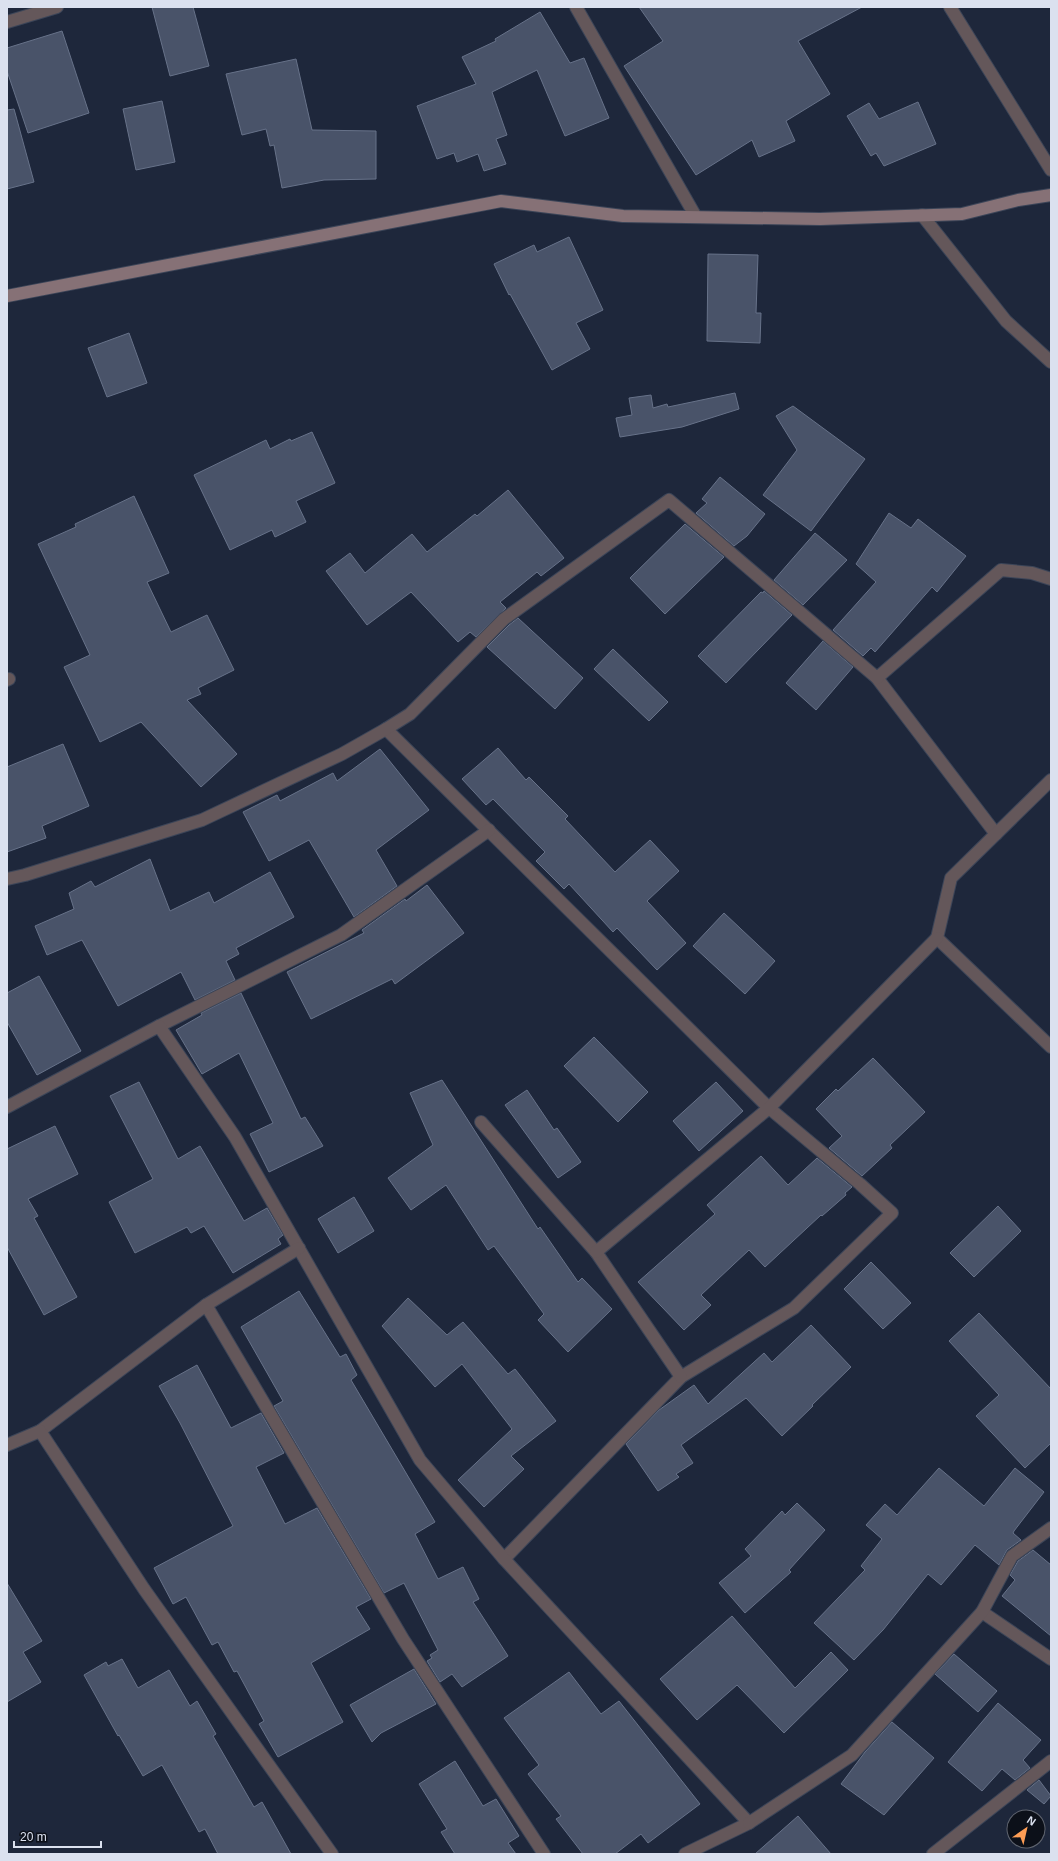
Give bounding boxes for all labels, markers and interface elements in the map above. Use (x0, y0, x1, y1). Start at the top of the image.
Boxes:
north arrow (1006, 1809, 1046, 1849)
text: N (1025, 1814, 1038, 1828)
scale bar (14, 1823, 101, 1849)
text: 20 m (20, 1830, 47, 1844)

